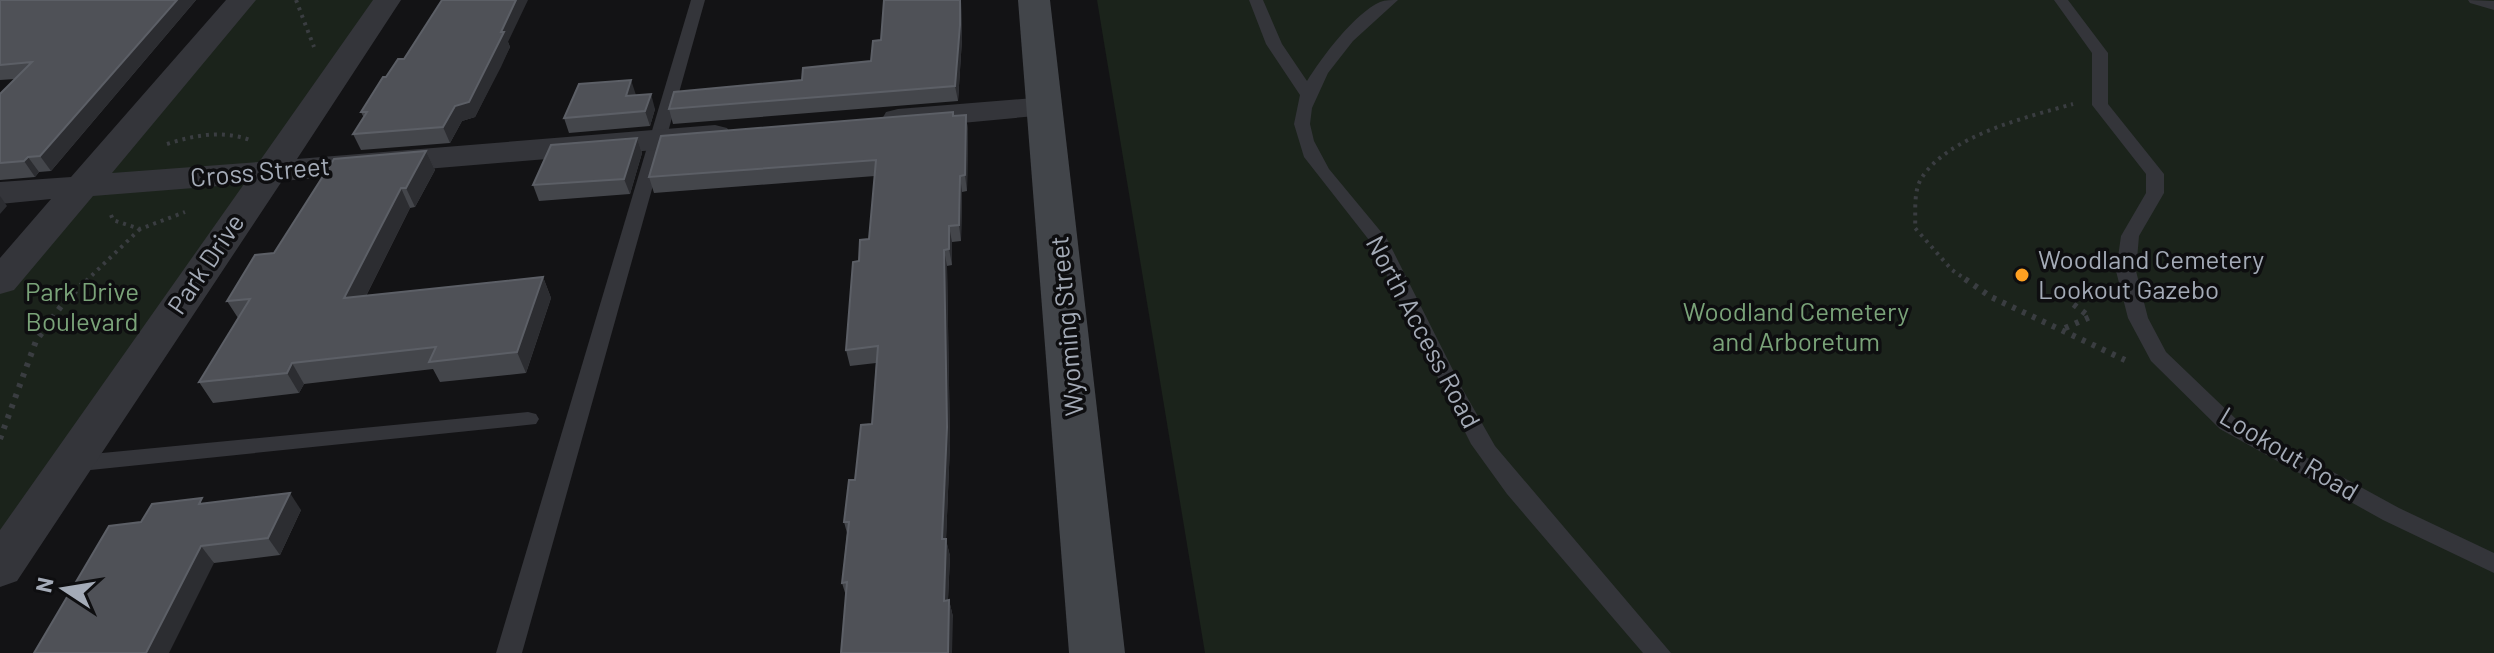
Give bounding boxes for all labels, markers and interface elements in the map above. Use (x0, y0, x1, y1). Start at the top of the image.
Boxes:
street label: Cross Street (189, 149, 331, 192)
street label: Park Drive (160, 207, 250, 319)
street label: North Access Road (1361, 230, 1488, 433)
street label: Wyoming Street (1042, 235, 1089, 417)
place label: Woodland Cemetery Lookout Gazebo (2038, 243, 2264, 304)
marker: Woodland Cemetery Lookout Gazebo (2013, 266, 2031, 284)
park label: Park Drive Boulevard (25, 275, 139, 336)
park label: Woodland Cemetery and Arboretum (1683, 295, 1909, 356)
street label: Lookout Road (2215, 399, 2365, 506)
north arrow (24, 549, 104, 629)
text: N (29, 575, 58, 594)

